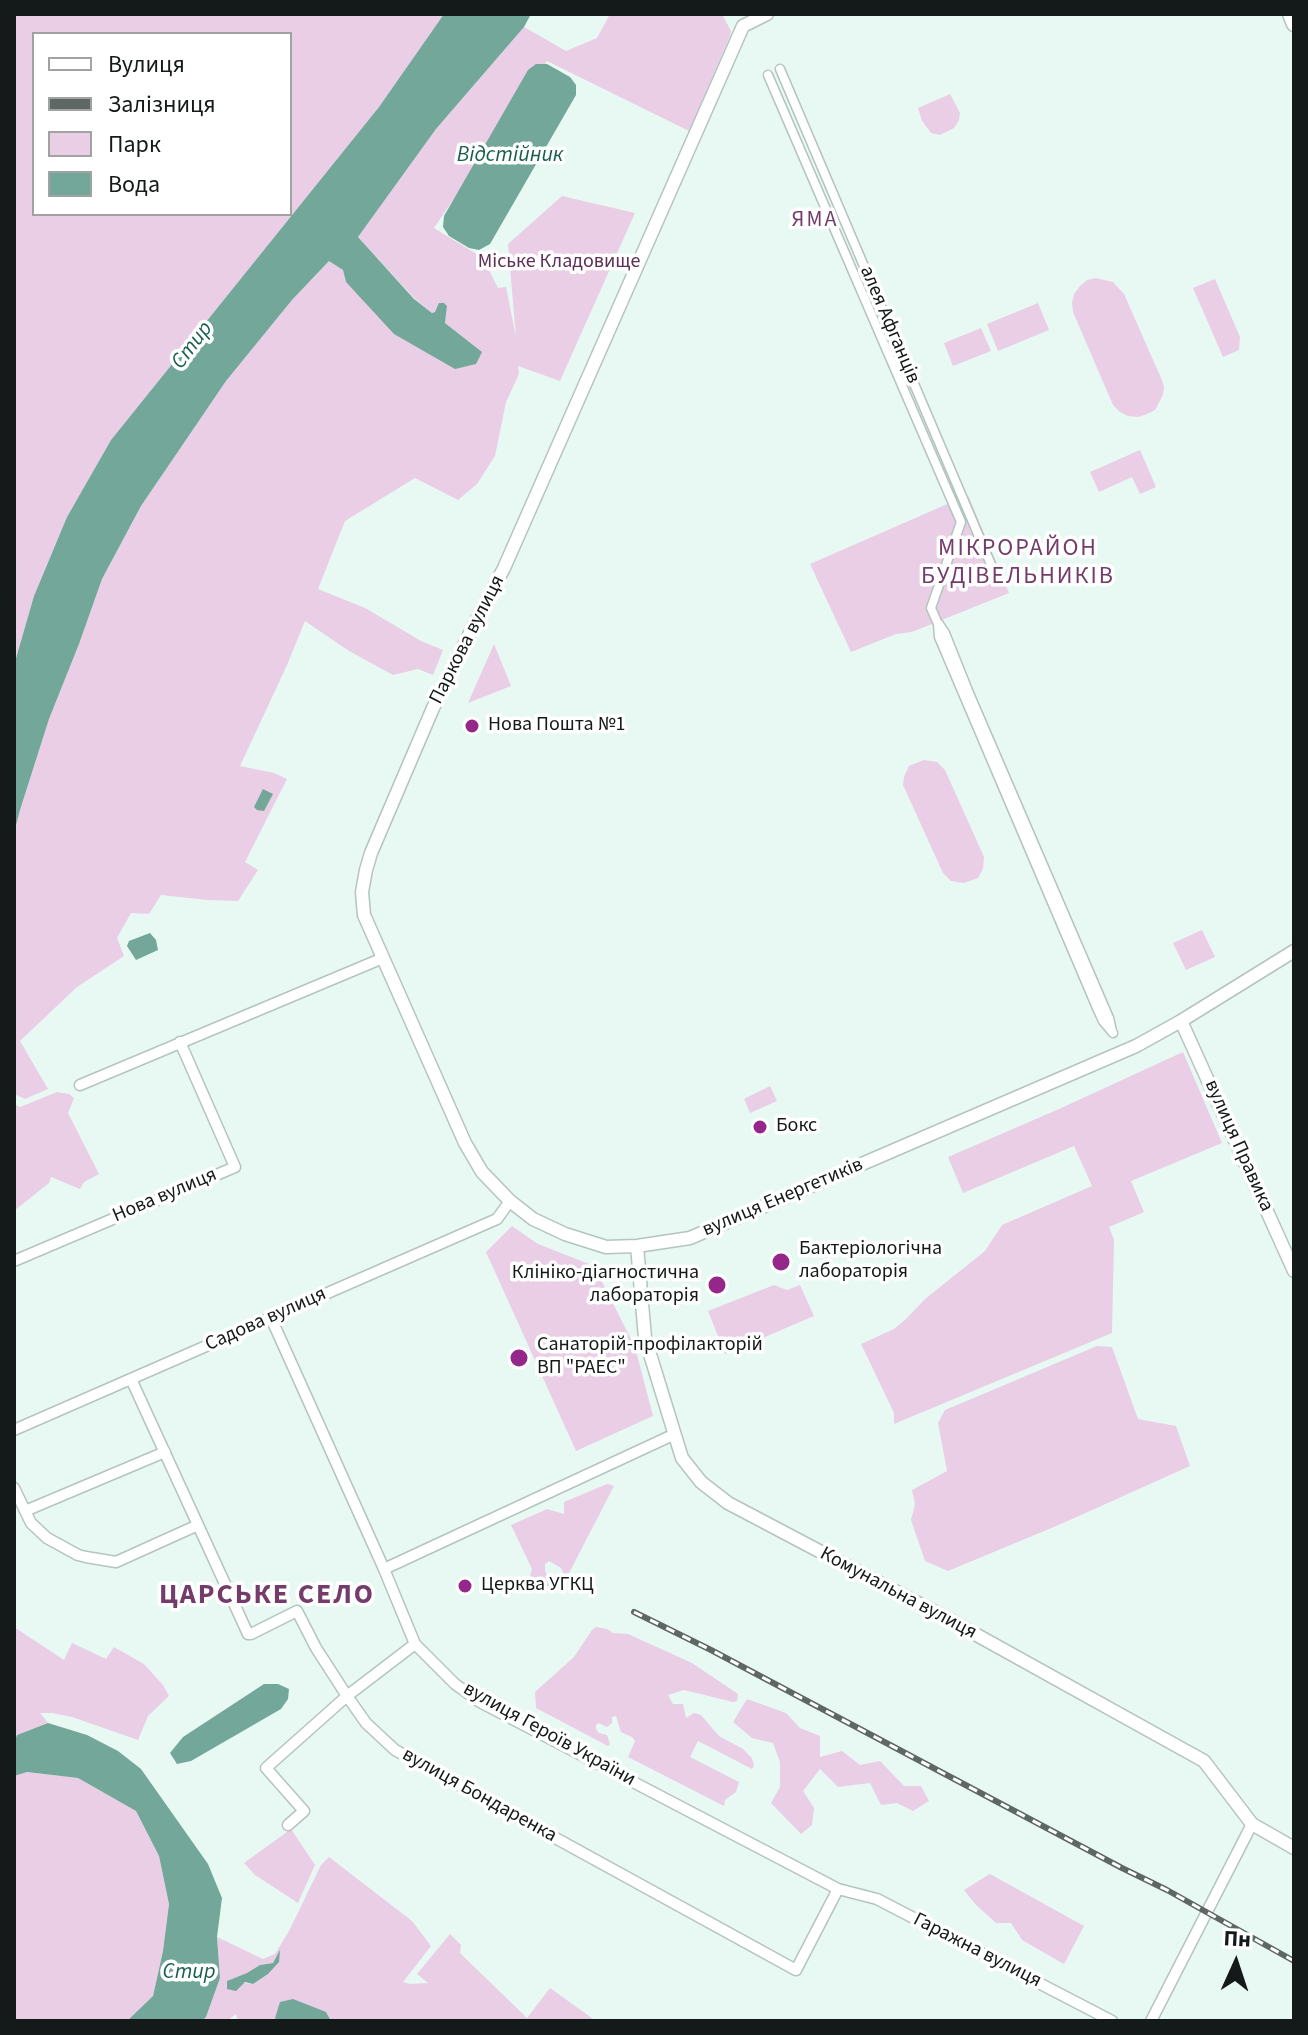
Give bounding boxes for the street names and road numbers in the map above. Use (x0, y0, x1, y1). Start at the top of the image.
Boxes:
street label: алея Афганців (853, 263, 925, 387)
street label: Паркова вулиця (425, 572, 511, 708)
street label: вулиця Правика (1198, 1076, 1278, 1216)
street label: вулиця Енергетиків (699, 1153, 867, 1243)
street label: Нова вулиця (109, 1163, 221, 1229)
street label: Садова вулиця (202, 1283, 330, 1357)
street label: Комунальна вулиця (816, 1543, 980, 1645)
street label: вулиця Героїв України (459, 1678, 639, 1792)
street label: вулиця Бондаренка (397, 1744, 561, 1848)
street label: Гаражна вулиця (909, 1908, 1045, 1994)

